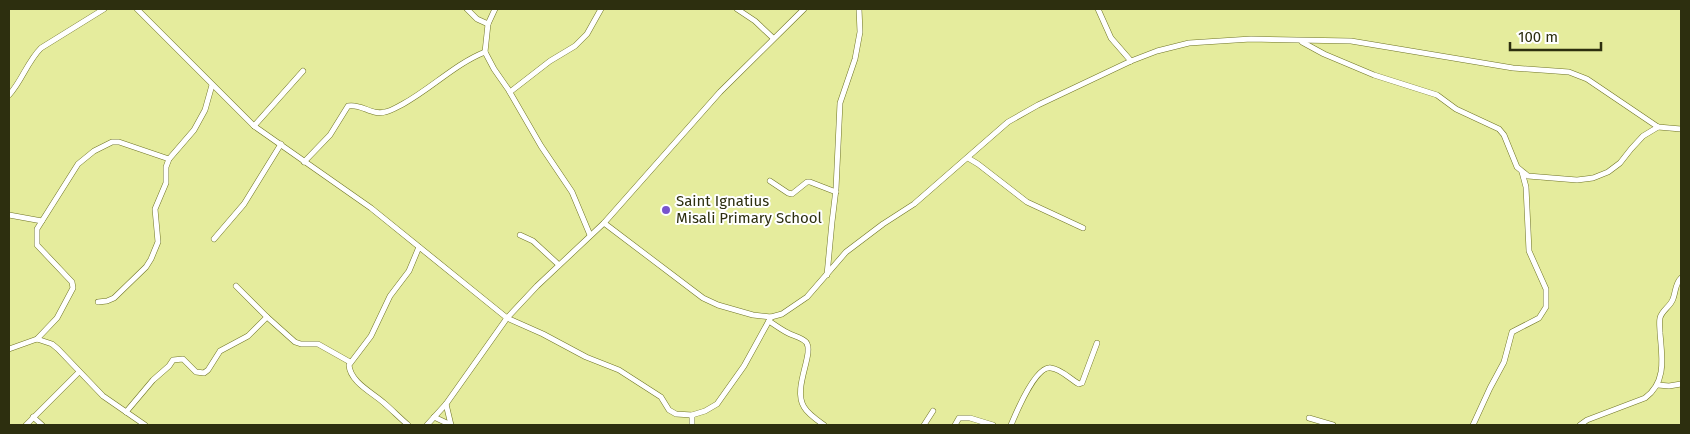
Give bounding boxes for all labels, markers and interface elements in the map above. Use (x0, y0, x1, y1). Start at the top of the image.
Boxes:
scale bar (1510, 20, 1601, 52)
text: 100 m (1518, 28, 1558, 46)
place label: Saint Ignatius Misali Primary School (676, 192, 823, 227)
marker: Saint Ignatius Misali Primary School (660, 204, 672, 216)

